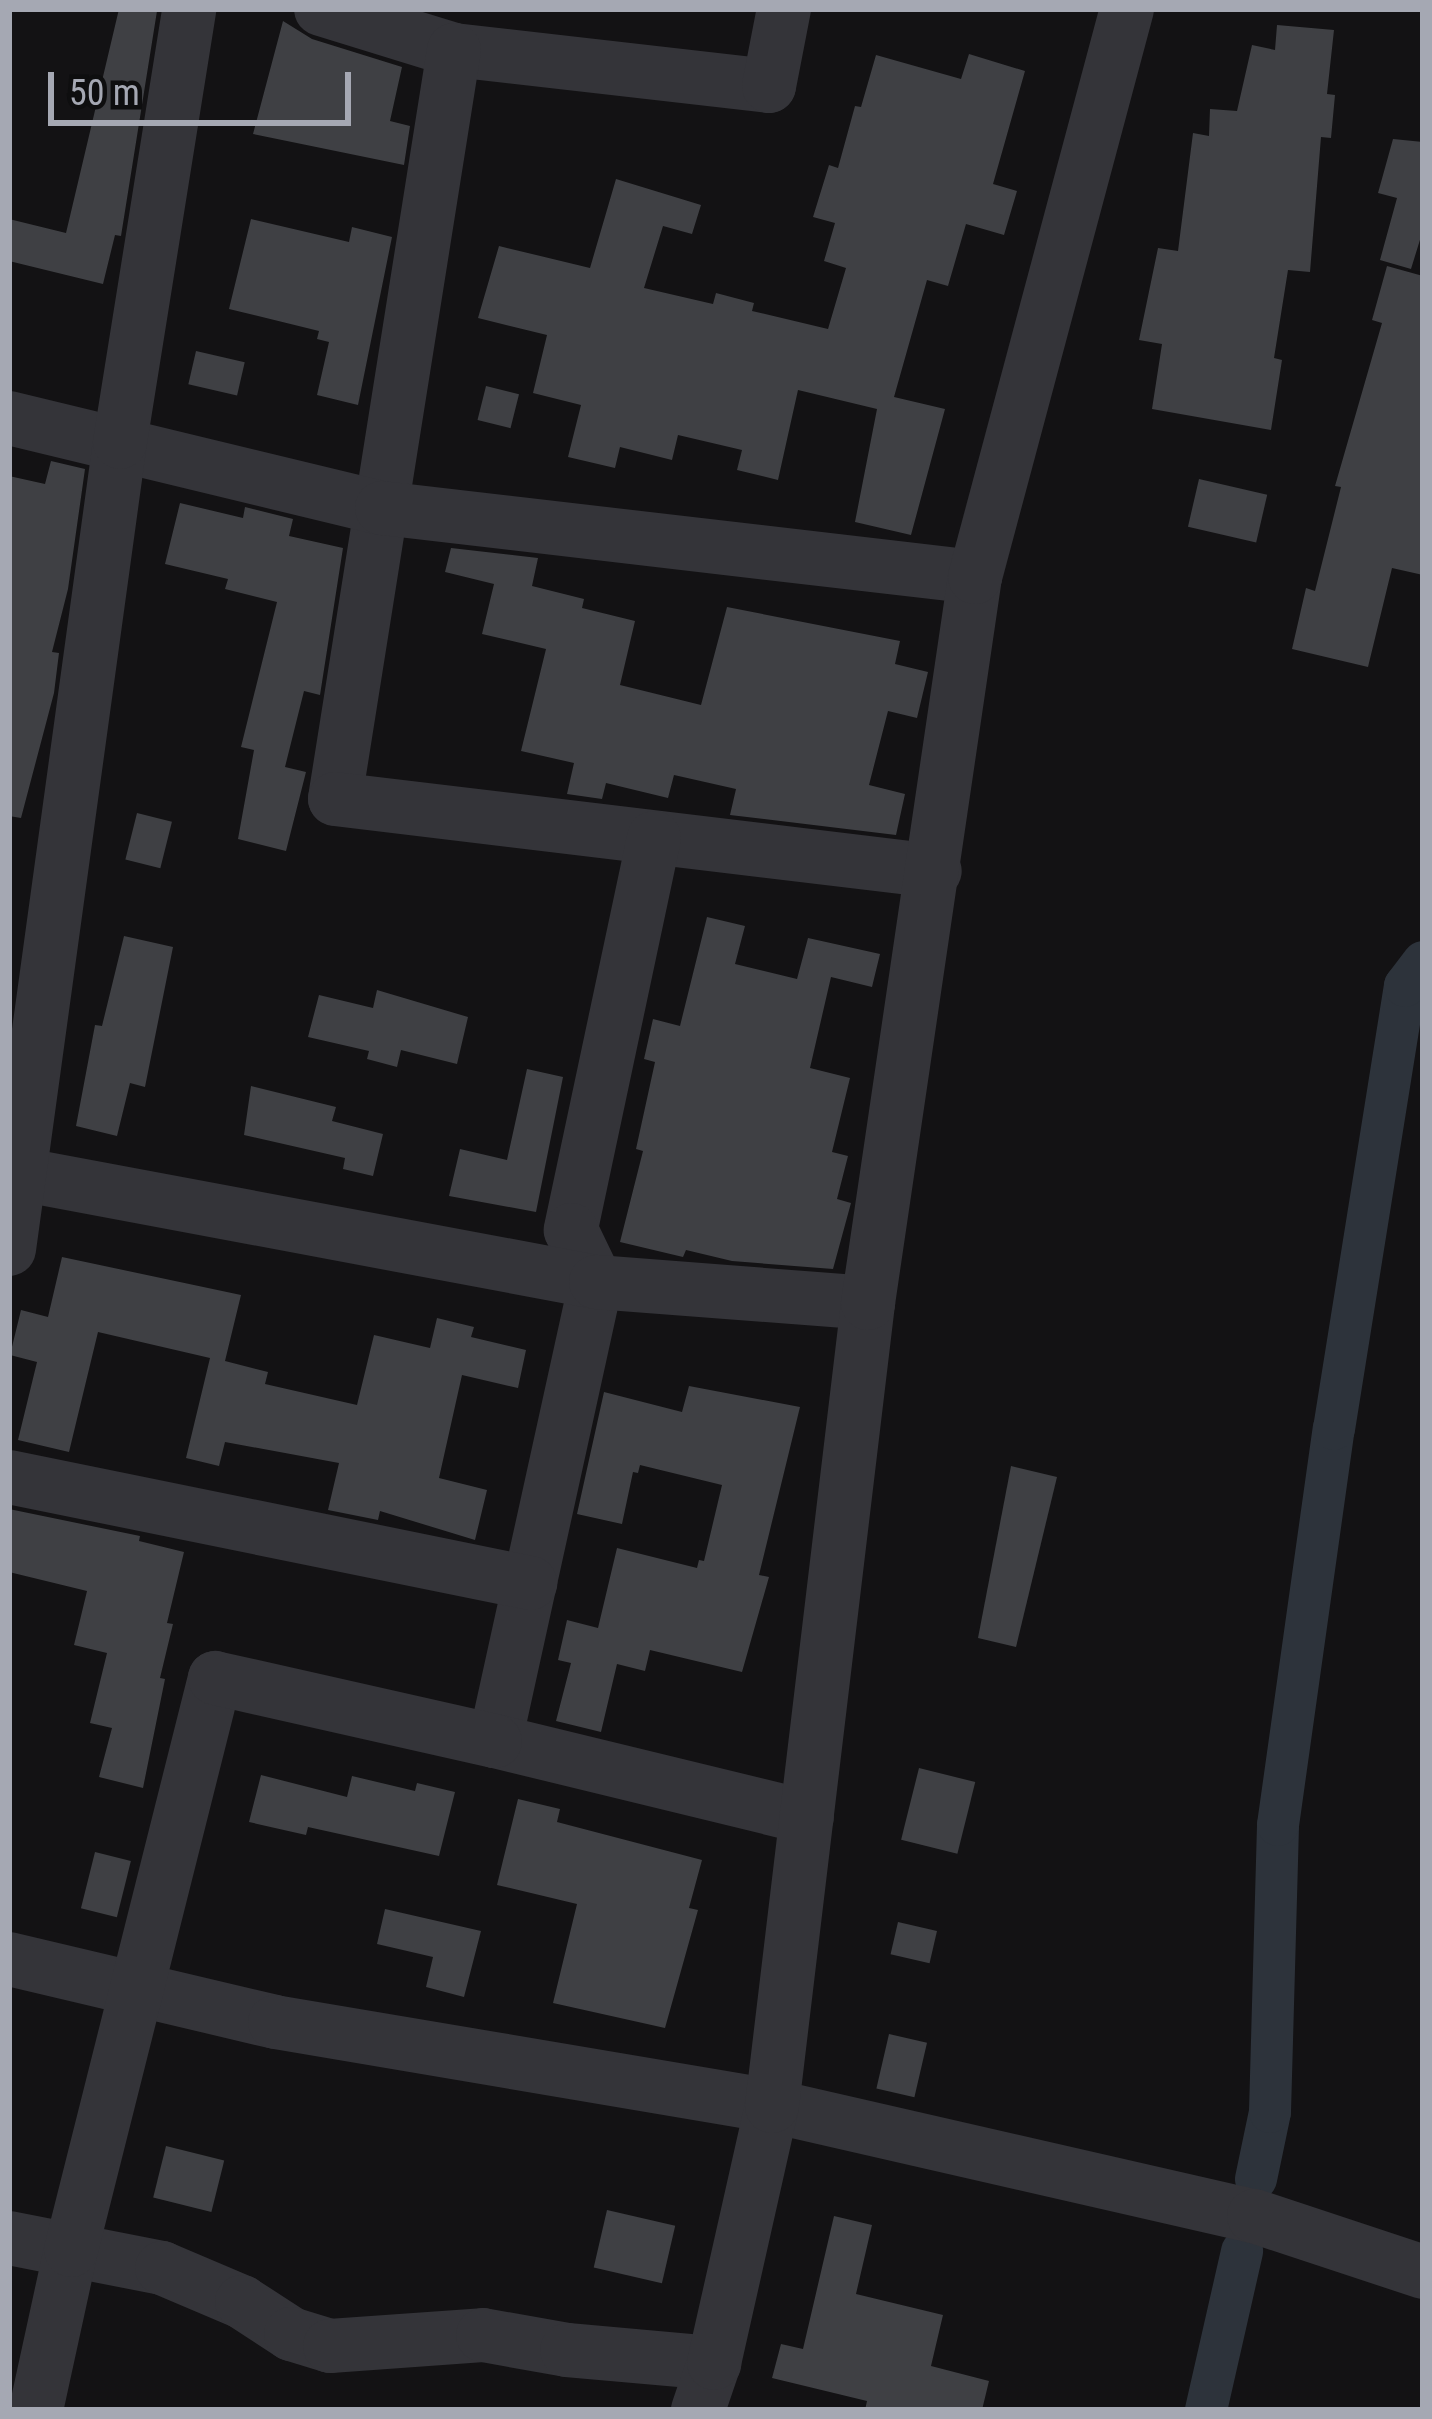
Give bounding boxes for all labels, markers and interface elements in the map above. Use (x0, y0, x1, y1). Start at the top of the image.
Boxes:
scale bar (54, 48, 357, 122)
text: 50 m (69, 72, 140, 114)

